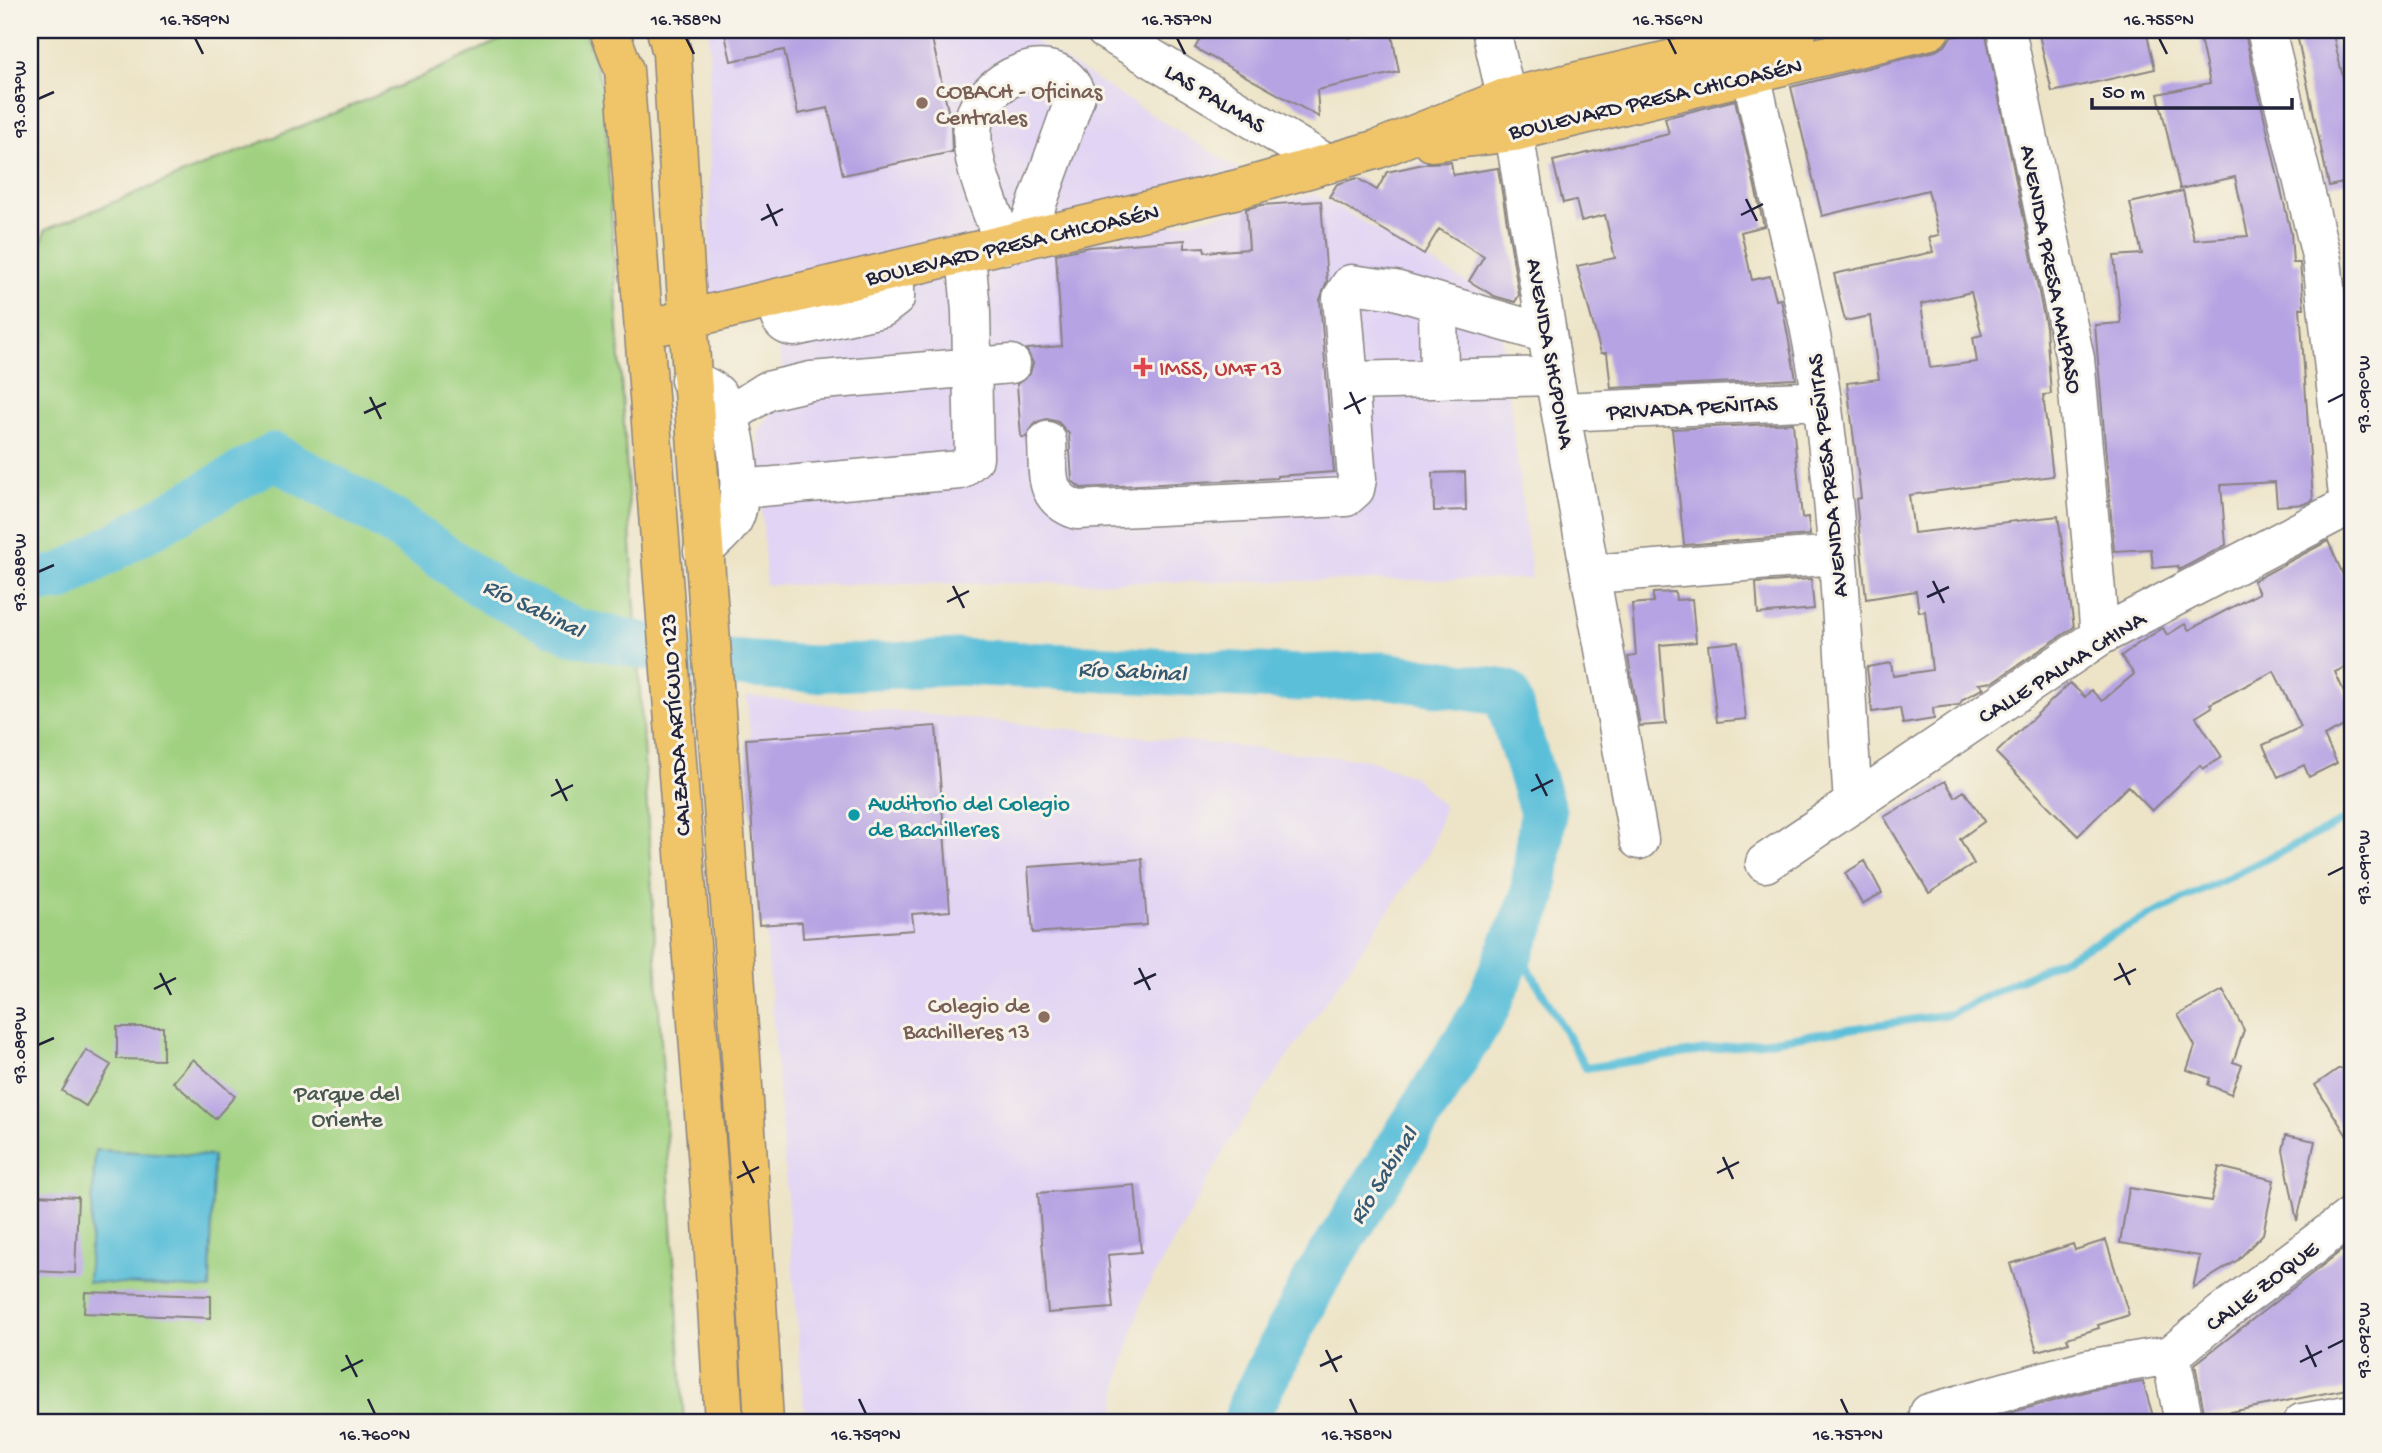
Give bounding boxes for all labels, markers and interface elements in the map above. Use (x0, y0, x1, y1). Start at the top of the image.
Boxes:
text: 16.759°N (159, 11, 230, 32)
text: 16.758°N (650, 11, 721, 32)
text: 16.757°N (1141, 11, 1212, 32)
text: 16.756°N (1632, 11, 1703, 32)
text: 16.755°N (2123, 11, 2194, 32)
street label: BOULEVARD PRESA CHICOASÉN (1505, 53, 1805, 148)
street label: LAS PALMAS (1159, 59, 1270, 141)
text: 93.087°W (11, 61, 32, 138)
scale bar (2092, 66, 2291, 110)
place label: COBACH - Oficinas Centrales (936, 80, 1103, 133)
text: 50 m (2102, 82, 2145, 107)
marker: COBACH - Oficinas Centrales (914, 95, 930, 111)
street label: AVENIDA PRESA MALPASO (2012, 143, 2087, 396)
street label: BOULEVARD PRESA CHICOASÉN (862, 199, 1162, 294)
street label: AVENIDA SHCPOINA (1519, 257, 1579, 452)
street label: AVENIDA PRESA PEÑITAS (1803, 352, 1856, 599)
text: 93.090°W (2355, 356, 2376, 433)
marker: IMSS, UMF 13 (1133, 357, 1153, 377)
place label: IMSS, UMF 13 (1159, 357, 1282, 384)
street label: PRIVADA PEÑITAS (1605, 392, 1779, 428)
text: 93.088°W (11, 533, 32, 612)
water label: Río Sabinal (477, 573, 589, 648)
street label: CALLE PALMA CHINA (1974, 606, 2153, 731)
street label: CALZADA ARTÍCULO 123 (656, 613, 699, 837)
water label: Río Sabinal (1077, 656, 1188, 691)
place label: Auditorio del Colegio de Bachilleres (868, 792, 1070, 845)
marker: Auditorio del Colegio de Bachilleres (846, 807, 862, 823)
text: 93.091°W (2355, 830, 2376, 905)
place label: Colegio de Bachilleres 13 (902, 994, 1031, 1047)
text: 93.089°W (11, 1007, 32, 1084)
marker: Colegio de Bachilleres 13 (1036, 1009, 1052, 1025)
park label: Parque del Oriente (293, 1082, 400, 1135)
water label: Río Sabinal (1344, 1122, 1427, 1230)
street label: CALLE ZOQUE (2201, 1236, 2326, 1339)
text: 93.092°W (2355, 1302, 2376, 1379)
text: 16.760°N (339, 1426, 410, 1447)
text: 16.759°N (830, 1426, 901, 1447)
text: 16.758°N (1321, 1426, 1392, 1447)
text: 16.757°N (1812, 1426, 1883, 1447)

